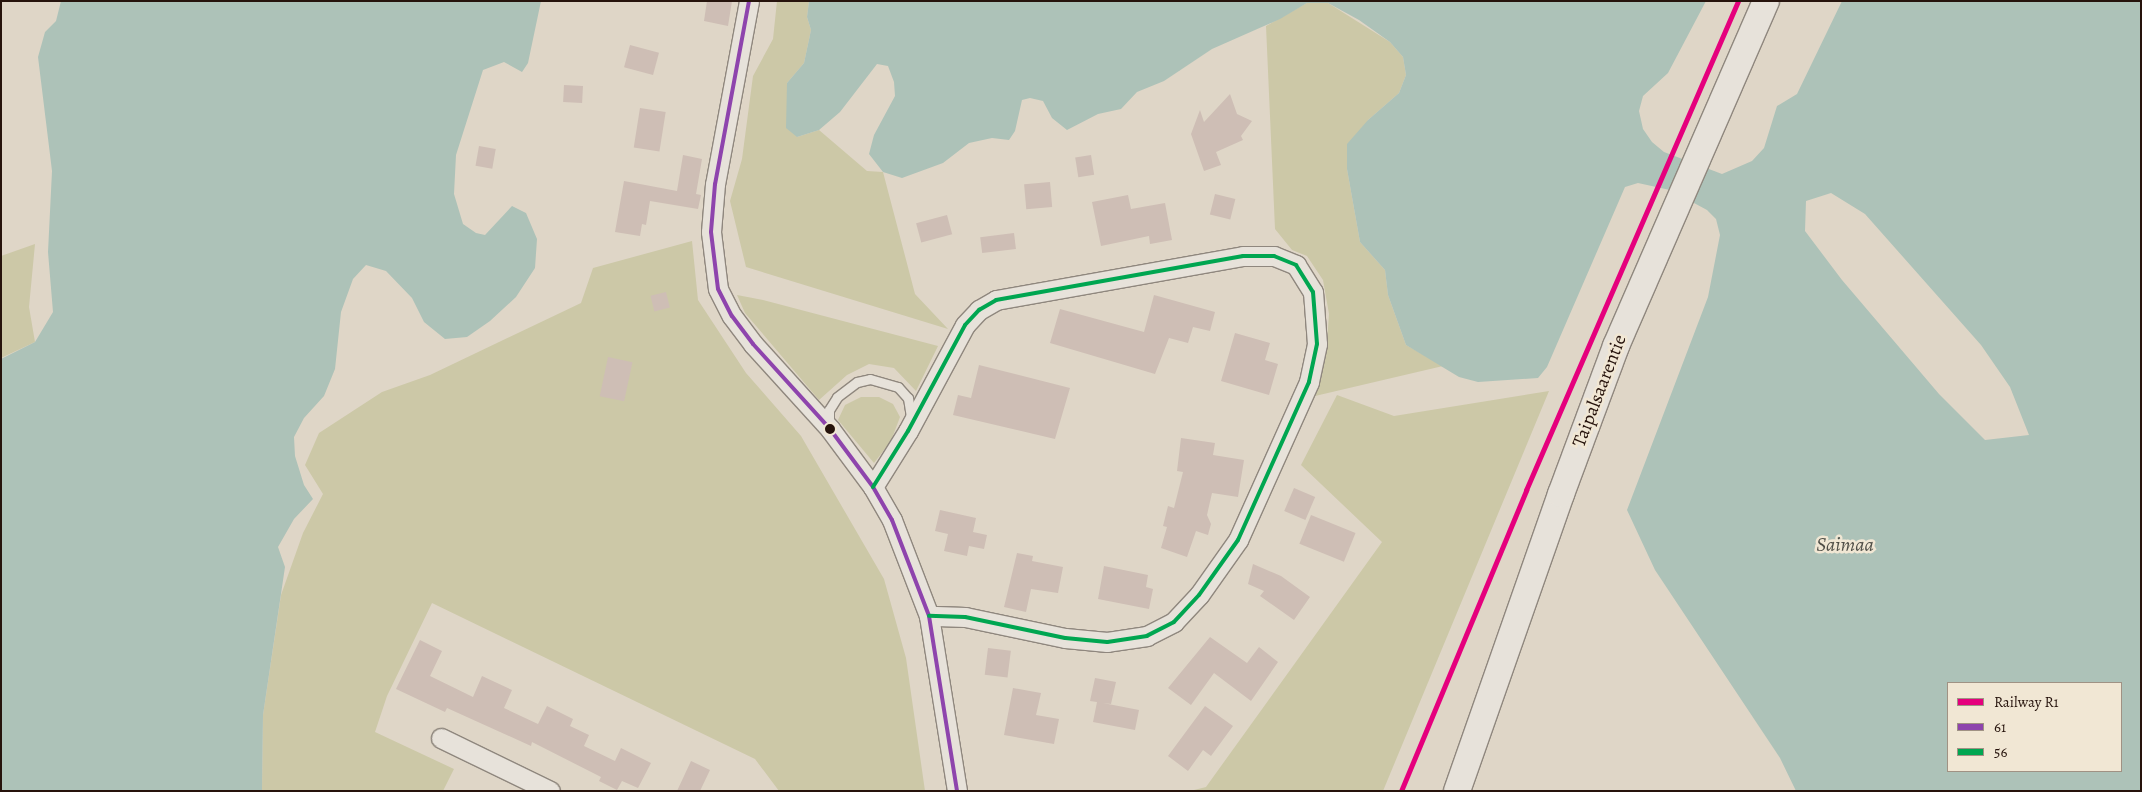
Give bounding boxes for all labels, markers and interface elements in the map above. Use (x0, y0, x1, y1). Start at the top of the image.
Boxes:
street label: Taipalsaarentie (1568, 332, 1632, 450)
unlabelled marker (825, 424, 835, 434)
water label: Saimaa (1816, 532, 1874, 556)
legend (1947, 682, 2122, 772)
text: Railway R1 (1994, 692, 2059, 712)
text: 61 (1994, 717, 2006, 737)
text: 56 (1994, 742, 2007, 762)

